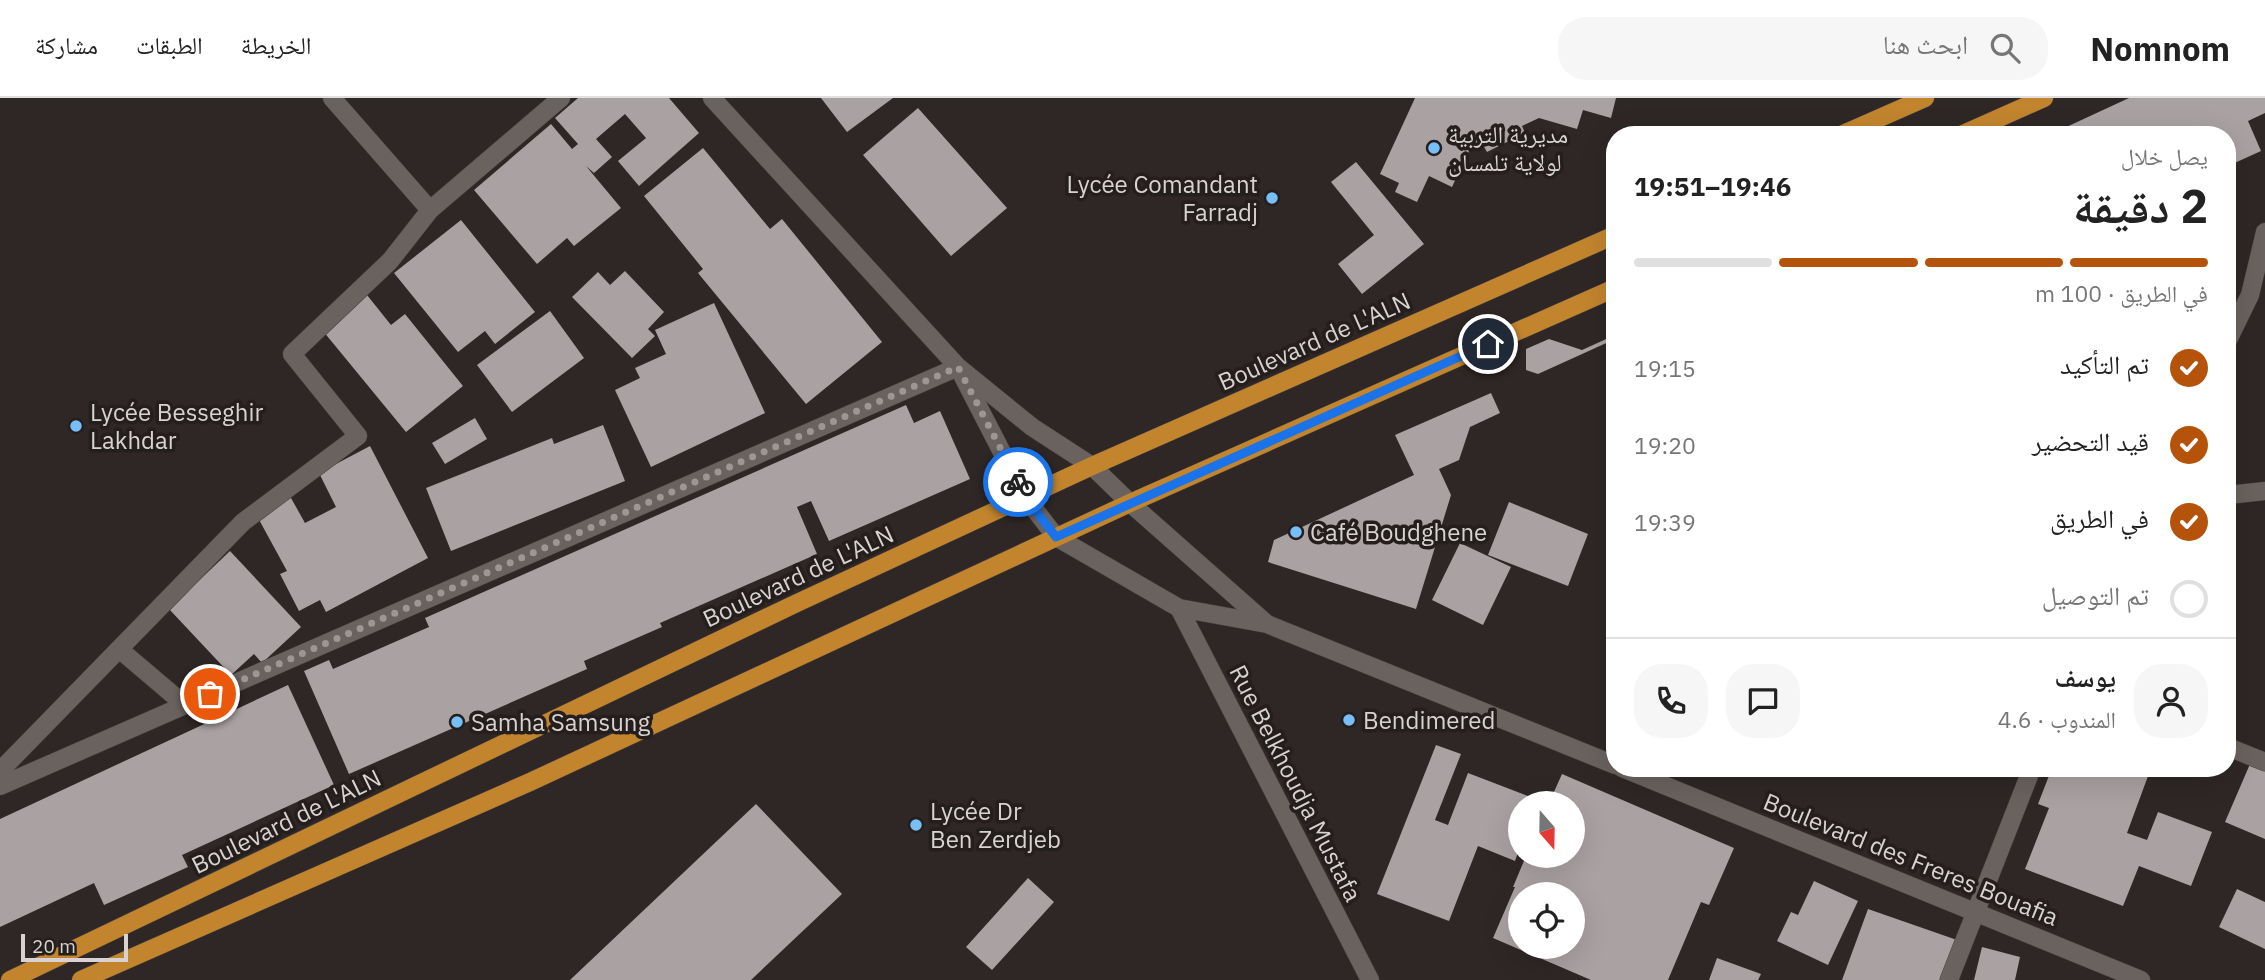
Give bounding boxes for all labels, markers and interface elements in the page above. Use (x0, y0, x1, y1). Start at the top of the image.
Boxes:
search box (1558, 17, 2048, 80)
text: ابحث هنا (1883, 27, 1968, 61)
text: Nomnom (2090, 27, 2230, 70)
text: مشاركة (35, 29, 98, 61)
text: الطبقات (136, 29, 203, 61)
text: الخريطة (241, 29, 311, 61)
icon: search (1986, 29, 2024, 67)
place label: مديرية التربية لولاية تلمسان (1448, 118, 1568, 178)
marker: مديرية التربية لولاية تلمسان (1426, 140, 1442, 156)
text: يصل خلال (2121, 141, 2208, 171)
place label: Lycée Comandant Farradj (1067, 168, 1258, 228)
text: 19:46–19:51 (1634, 169, 1791, 203)
text: 2 دقيقة (2073, 176, 2208, 236)
marker: Lycée Comandant Farradj (1264, 190, 1280, 206)
text: في الطريق · 100 m (2035, 278, 2208, 308)
street label: Boulevard de L'ALN (1213, 284, 1415, 398)
pin (1458, 314, 1518, 374)
icon: home (1469, 325, 1507, 363)
text: تم التأكيد (2060, 347, 2149, 381)
icon: check (2170, 349, 2208, 387)
text: 19:15 (1634, 353, 1696, 383)
place label: Lycée Besseghir Lakhdar (90, 396, 263, 456)
marker: Lycée Besseghir Lakhdar (68, 418, 84, 434)
text: قيد التحضير (2032, 424, 2149, 458)
icon: check (2170, 426, 2208, 464)
text: 19:20 (1634, 430, 1696, 460)
courier (983, 447, 1053, 517)
icon: bike (999, 463, 1037, 501)
text: في الطريق (2050, 501, 2149, 535)
icon: check (2170, 503, 2208, 541)
text: 19:39 (1634, 507, 1696, 537)
place label: Café Boudghene (1310, 516, 1487, 548)
street label: Boulevard de L'ALN (697, 518, 899, 634)
marker: Café Boudghene (1288, 524, 1304, 540)
text: تم التوصيل (2042, 578, 2149, 612)
street label: Rue Belkhoudja Mustafa (1222, 659, 1370, 907)
text: يوسف (2055, 660, 2116, 694)
pin (180, 664, 240, 724)
button: phone (1634, 664, 1708, 738)
button: chat (1726, 664, 1800, 738)
button: person (2134, 664, 2208, 738)
icon: bag (191, 675, 229, 713)
place label: Bendimered (1363, 704, 1495, 736)
text: المندوب · 4.6 (1998, 704, 2116, 734)
place label: Samha Samsung (471, 706, 650, 738)
marker: Bendimered (1341, 712, 1357, 728)
marker: Samha Samsung (449, 714, 465, 730)
street label: Boulevard de L'ALN (186, 761, 386, 881)
street label: Boulevard des Freres Bouafia (1759, 785, 2063, 933)
north arrow (1508, 791, 1586, 868)
map controls (1508, 791, 1585, 959)
place label: Lycée Dr Ben Zerdjeb (930, 795, 1061, 855)
marker: Lycée Dr Ben Zerdjeb (908, 817, 924, 833)
button: locate (1508, 882, 1585, 959)
scale bar (21, 931, 128, 963)
text: 20 m (32, 934, 76, 958)

